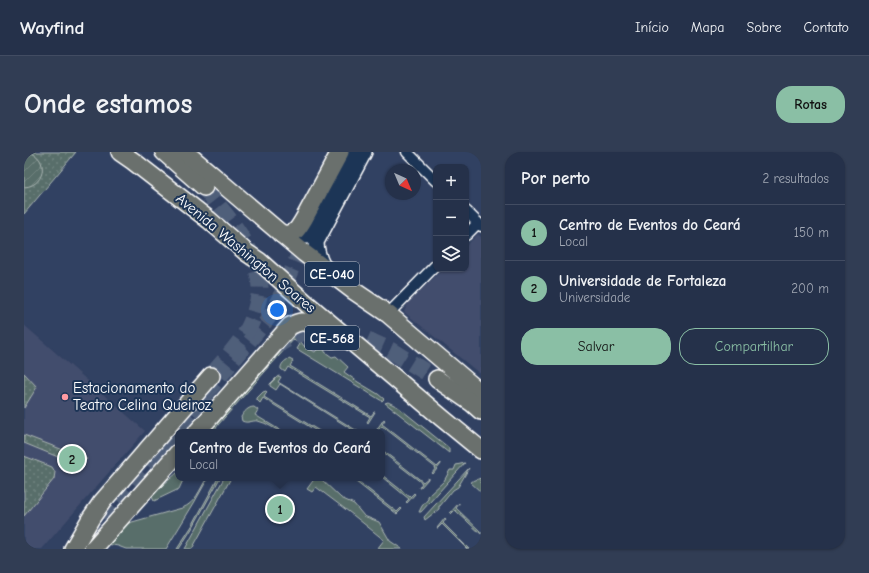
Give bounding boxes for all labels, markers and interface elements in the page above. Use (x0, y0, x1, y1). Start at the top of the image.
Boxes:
text: Wayfind (20, 17, 84, 39)
text: Início (635, 19, 669, 36)
text: Mapa (691, 19, 724, 36)
text: Sobre (746, 19, 781, 36)
text: Contato (803, 19, 849, 36)
button: Rotas (776, 86, 845, 123)
text: Onde estamos (24, 88, 192, 120)
north arrow (385, 164, 421, 200)
map controls (433, 164, 469, 272)
button: + (433, 164, 469, 200)
text: Por perto (521, 169, 590, 188)
text: 2 resultados (762, 171, 829, 186)
street label: Avenida Washington Soares (173, 189, 319, 317)
button: − (433, 200, 469, 236)
text: Centro de Eventos do Ceará (559, 216, 741, 234)
text: 1 (531, 225, 537, 240)
text: 150 m (794, 225, 829, 240)
text: Local (559, 234, 588, 249)
button: layers (433, 236, 469, 272)
road number: CE-040 (305, 262, 359, 286)
text: Universidade de Fortaleza (559, 272, 726, 290)
text: 2 (531, 281, 537, 296)
text: 200 m (791, 281, 829, 296)
text: Universidade (559, 290, 630, 305)
your location (267, 300, 287, 320)
road number: CE-568 (305, 326, 359, 350)
button: Salvar (521, 328, 671, 365)
button: Compartilhar (679, 328, 829, 365)
place label: Estacionamento do Teatro Celina Queiroz (73, 379, 212, 414)
marker: Estacionamento do Teatro Celina Queiroz (60, 392, 70, 402)
popup (175, 429, 385, 481)
text: Centro de Eventos do Ceará (189, 439, 371, 457)
pin: 2 (59, 444, 85, 474)
text: Local (189, 457, 218, 472)
pin: 1 (267, 494, 293, 524)

